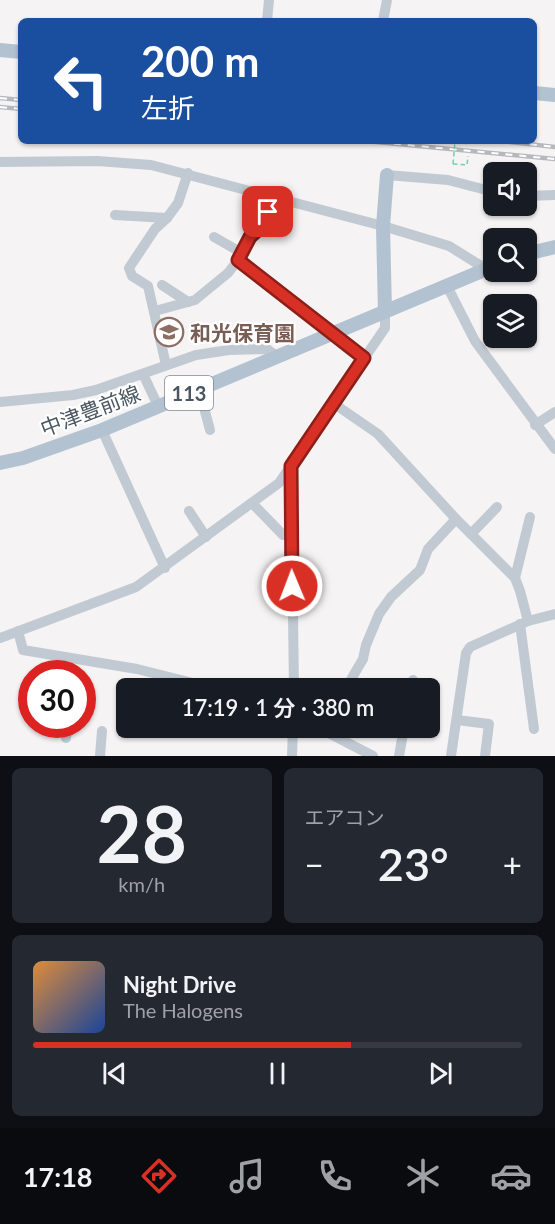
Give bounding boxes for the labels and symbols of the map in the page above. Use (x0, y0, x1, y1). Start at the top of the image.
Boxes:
pin (242, 186, 293, 237)
school or university icon: 和光保育園 (153, 316, 185, 348)
place label: 和光保育園 (190, 320, 295, 345)
road number: 113 (165, 376, 213, 410)
street label: 中津豊前線 (37, 380, 143, 440)
position arrow (260, 554, 324, 618)
speed limit sign: 30 (18, 660, 96, 738)

